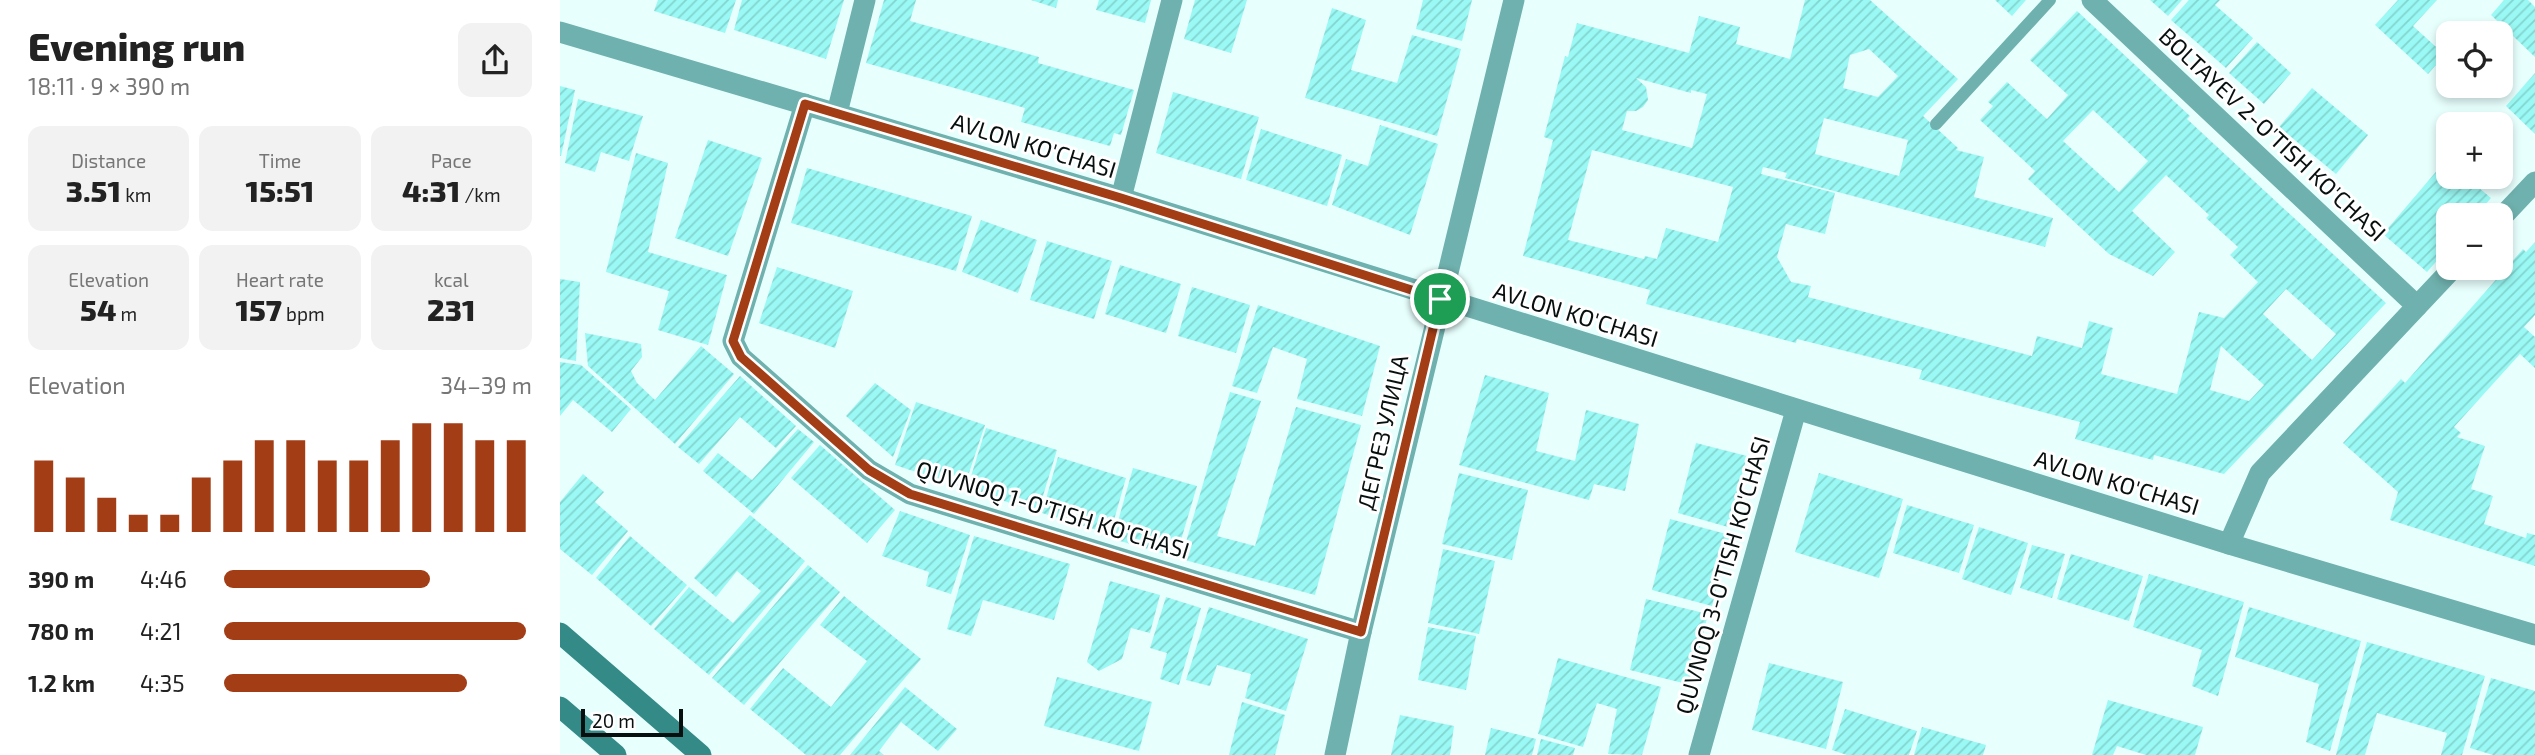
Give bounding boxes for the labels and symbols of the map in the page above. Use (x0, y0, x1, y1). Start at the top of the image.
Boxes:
street label: BOLTAYEV 2-O'TISH KO'CHASI (2154, 22, 2392, 246)
street label: AVLON KO'CHASI (948, 107, 1120, 183)
pin (1410, 269, 1470, 329)
street label: AVLON KO'CHASI (1490, 276, 1662, 352)
street label: ДЕГРЕЗ УЛИЦА (1351, 351, 1414, 512)
street label: QUVNOQ 3-O'TISH KO'CHASI (1669, 433, 1775, 717)
street label: AVLON KO'CHASI (2031, 444, 2203, 520)
street label: QUVNOQ 1-O'TISH KO'CHASI (913, 454, 1193, 564)
scale bar (581, 706, 682, 738)

